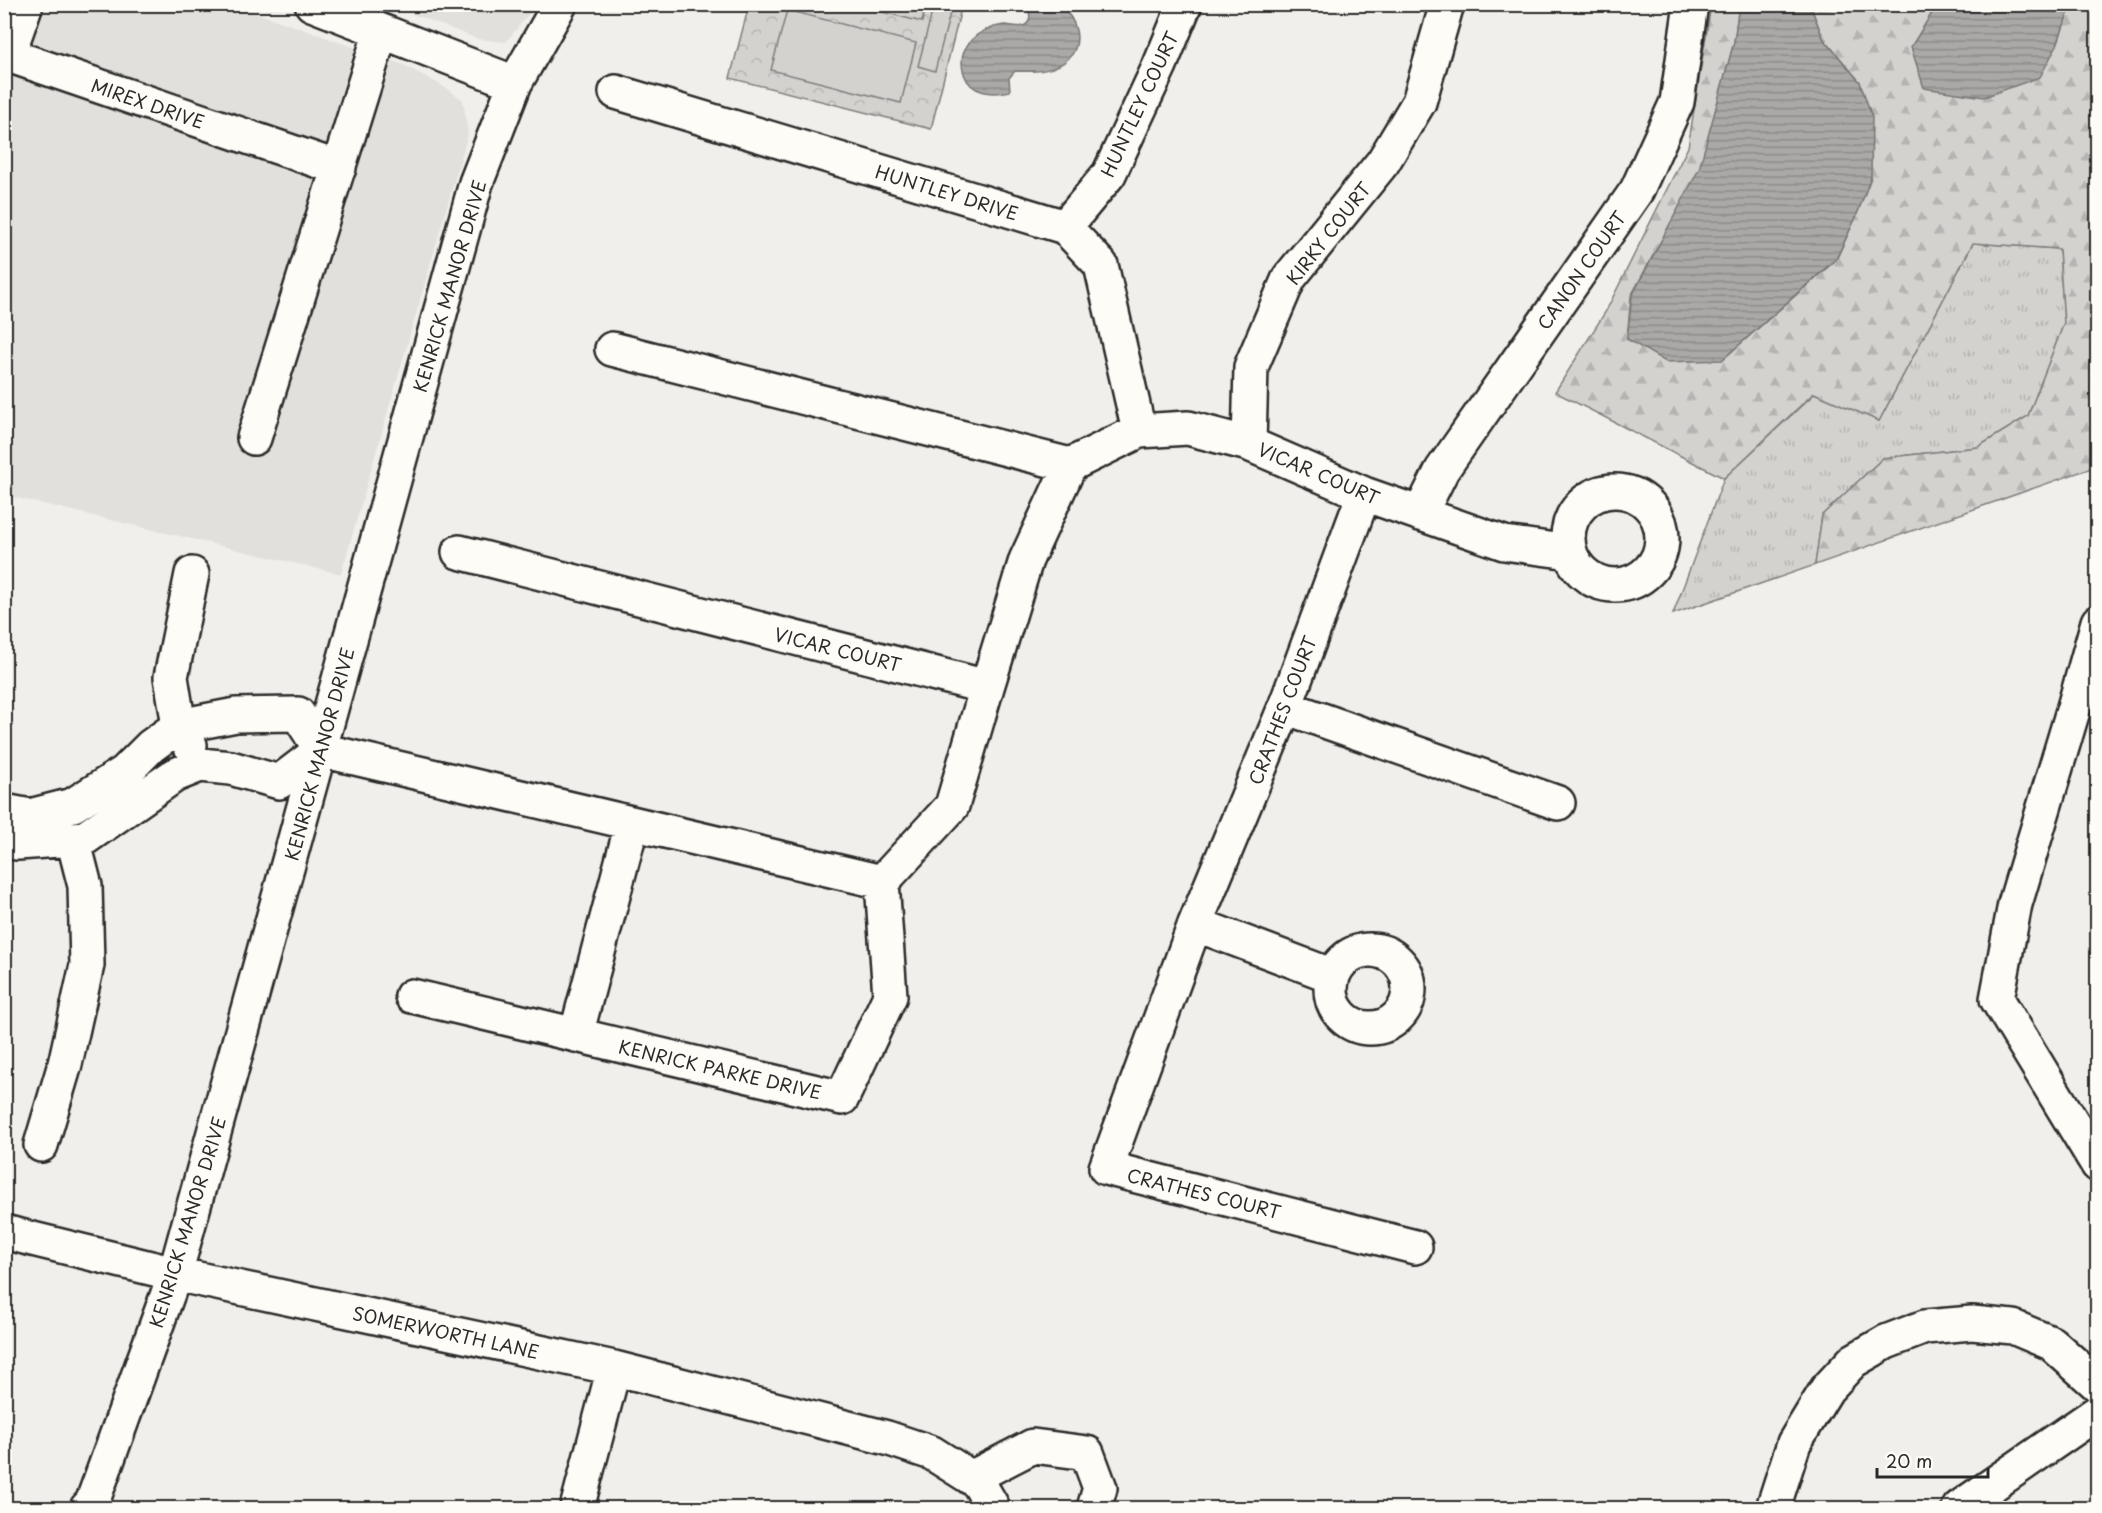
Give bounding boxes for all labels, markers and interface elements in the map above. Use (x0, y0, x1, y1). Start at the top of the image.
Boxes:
street label: HUNTLEY COURT (1093, 26, 1185, 181)
street label: MIREX DRIVE (88, 71, 208, 135)
street label: HUNTLEY DRIVE (872, 157, 1022, 227)
street label: KIRKY COURT (1279, 175, 1377, 290)
street label: KENRICK MANOR DRIVE (406, 177, 492, 395)
street label: CANON COURT (1530, 205, 1632, 335)
street label: VICAR COURT (1254, 435, 1385, 511)
street label: VICAR COURT (772, 620, 905, 678)
street label: CRATHES COURT (1241, 631, 1323, 788)
street label: KENRICK MANOR DRIVE (278, 644, 360, 864)
street label: KENRICK PARKE DRIVE (616, 1032, 824, 1106)
street label: KENRICK MANOR DRIVE (142, 1113, 232, 1331)
street label: CRATHES COURT (1124, 1161, 1284, 1225)
street label: SOMERWORTH LANE (350, 1299, 542, 1365)
scale bar (1877, 1441, 1988, 1479)
text: 20 m (1886, 1447, 1932, 1474)

